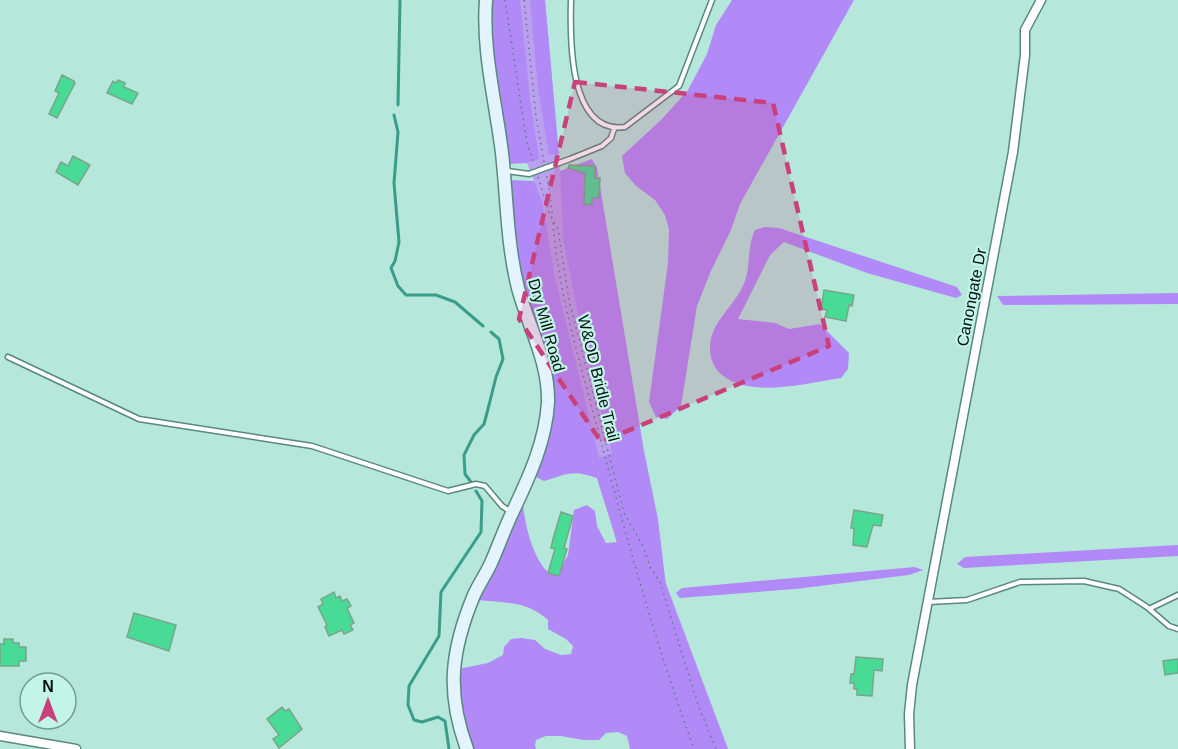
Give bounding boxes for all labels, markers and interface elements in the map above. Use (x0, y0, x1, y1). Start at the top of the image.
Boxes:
street label: Canongate Dr (954, 246, 989, 348)
street label: Dry Mill Road (525, 277, 568, 374)
street label: W&OD Bridle Trail (575, 313, 622, 443)
north arrow (18, 671, 78, 731)
text: N (42, 678, 54, 695)

